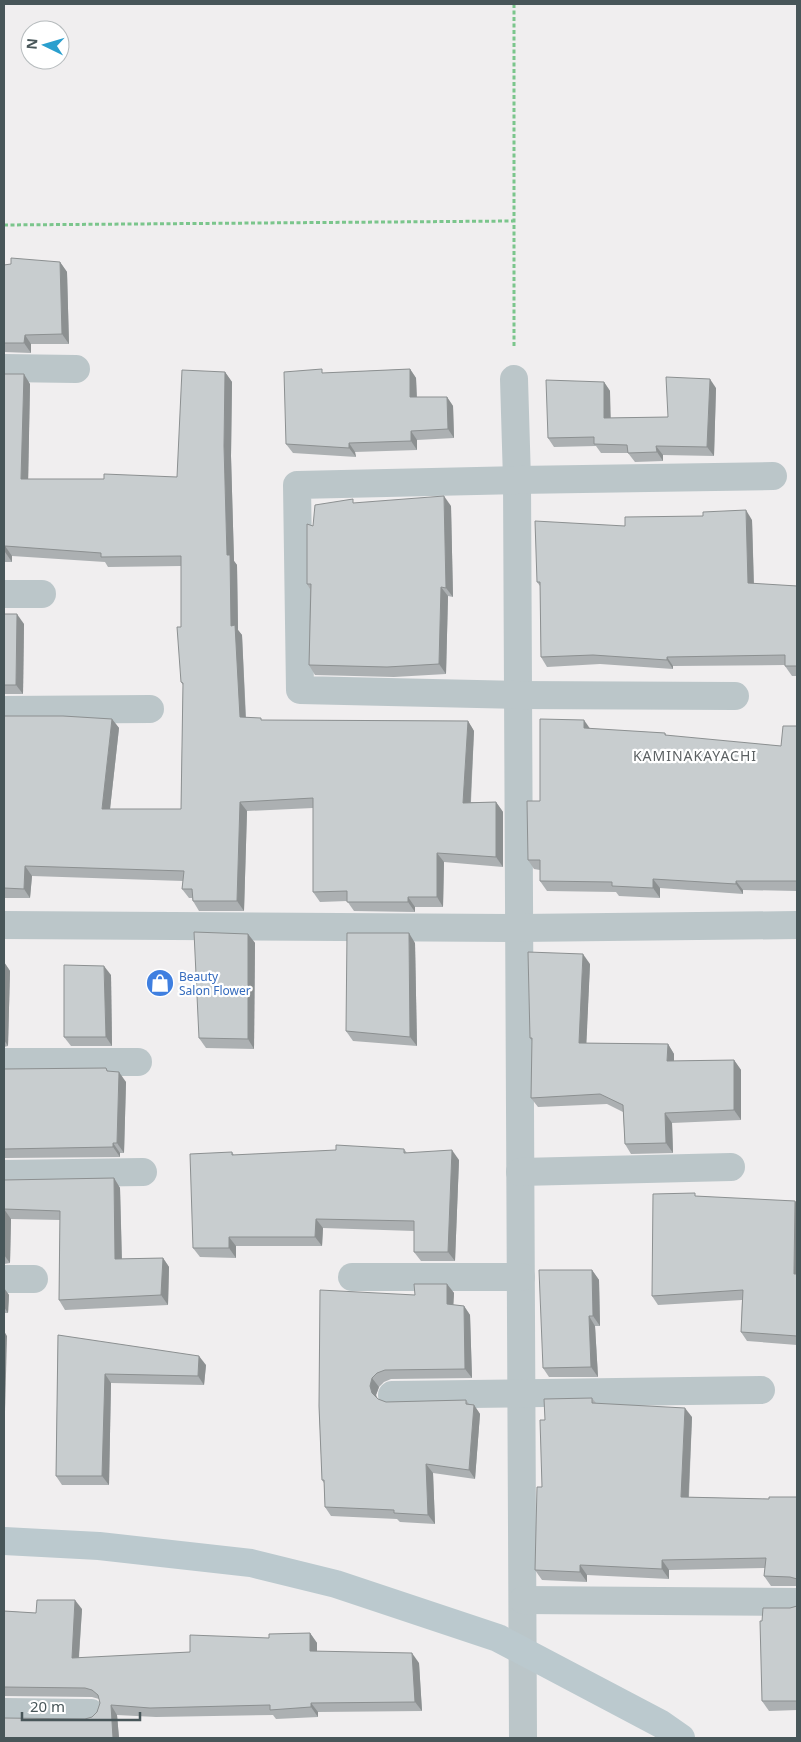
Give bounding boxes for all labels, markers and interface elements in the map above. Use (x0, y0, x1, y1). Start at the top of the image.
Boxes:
north arrow (20, 20, 70, 70)
text: N (22, 37, 42, 50)
district label: KAMINAKAYACHI (633, 746, 757, 765)
shop icon: Beauty Salon Flower (145, 968, 175, 998)
place label: Beauty Salon Flower (179, 968, 251, 999)
scale bar (22, 1690, 140, 1722)
text: 20 m (30, 1696, 65, 1716)

